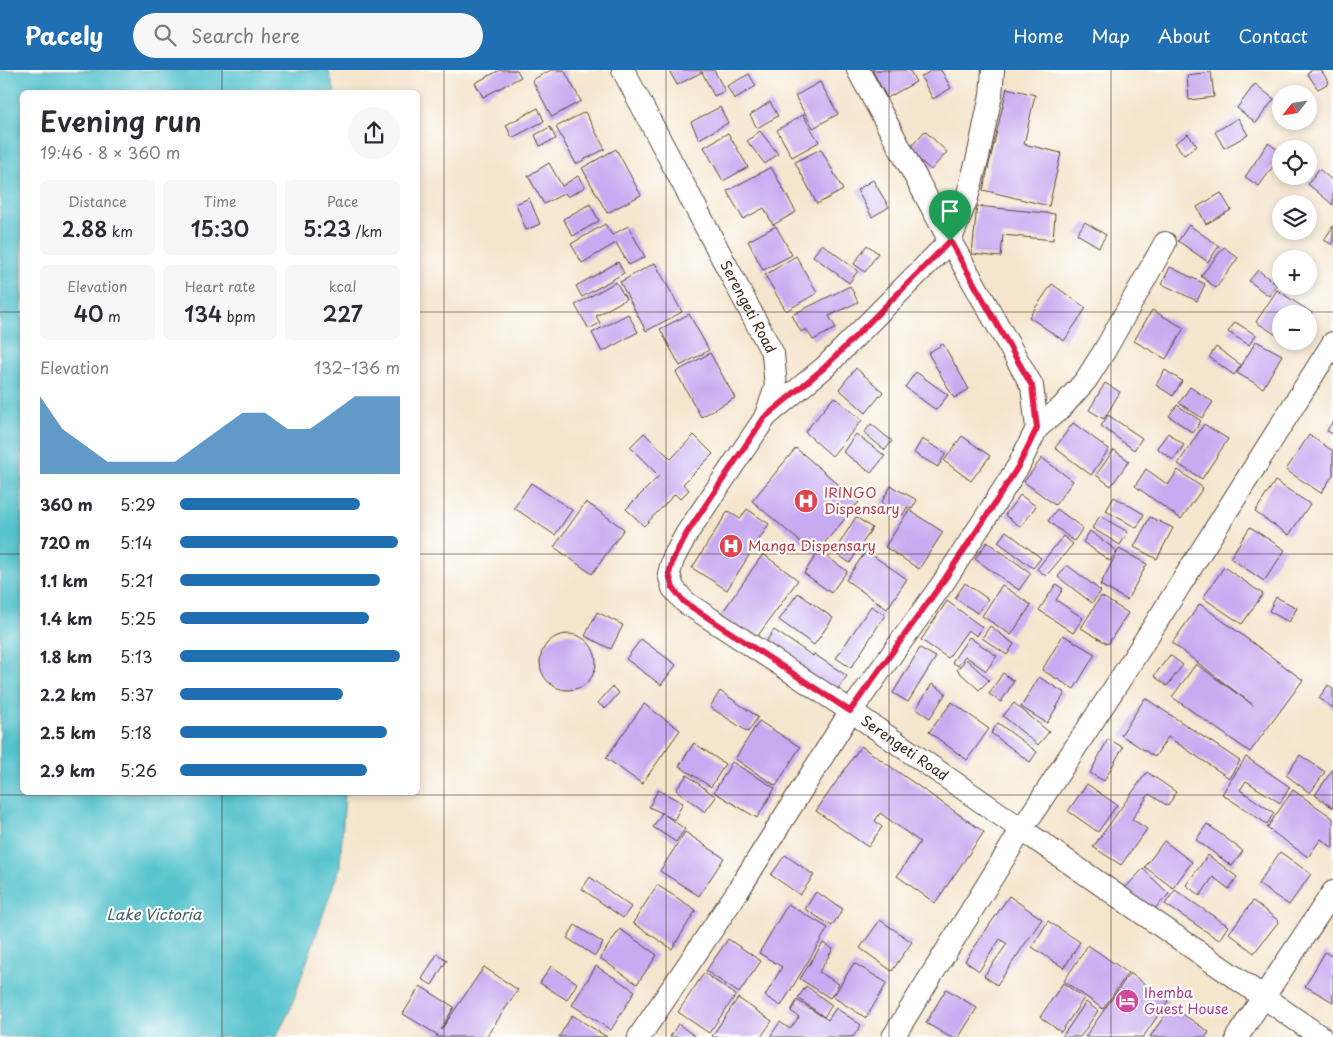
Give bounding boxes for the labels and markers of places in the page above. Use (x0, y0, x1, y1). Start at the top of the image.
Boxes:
pin (929, 190, 971, 241)
place label: IRINGO Dispensary (824, 482, 900, 519)
hospital icon: IRINGO Dispensary (793, 488, 819, 514)
hospital icon: Manga Dispensary (718, 533, 744, 559)
place label: Manga Dispensary (748, 535, 876, 556)
place label: Ihemba Guest House (1144, 982, 1229, 1019)
hotel icon: Ihemba Guest House (1114, 988, 1140, 1014)

